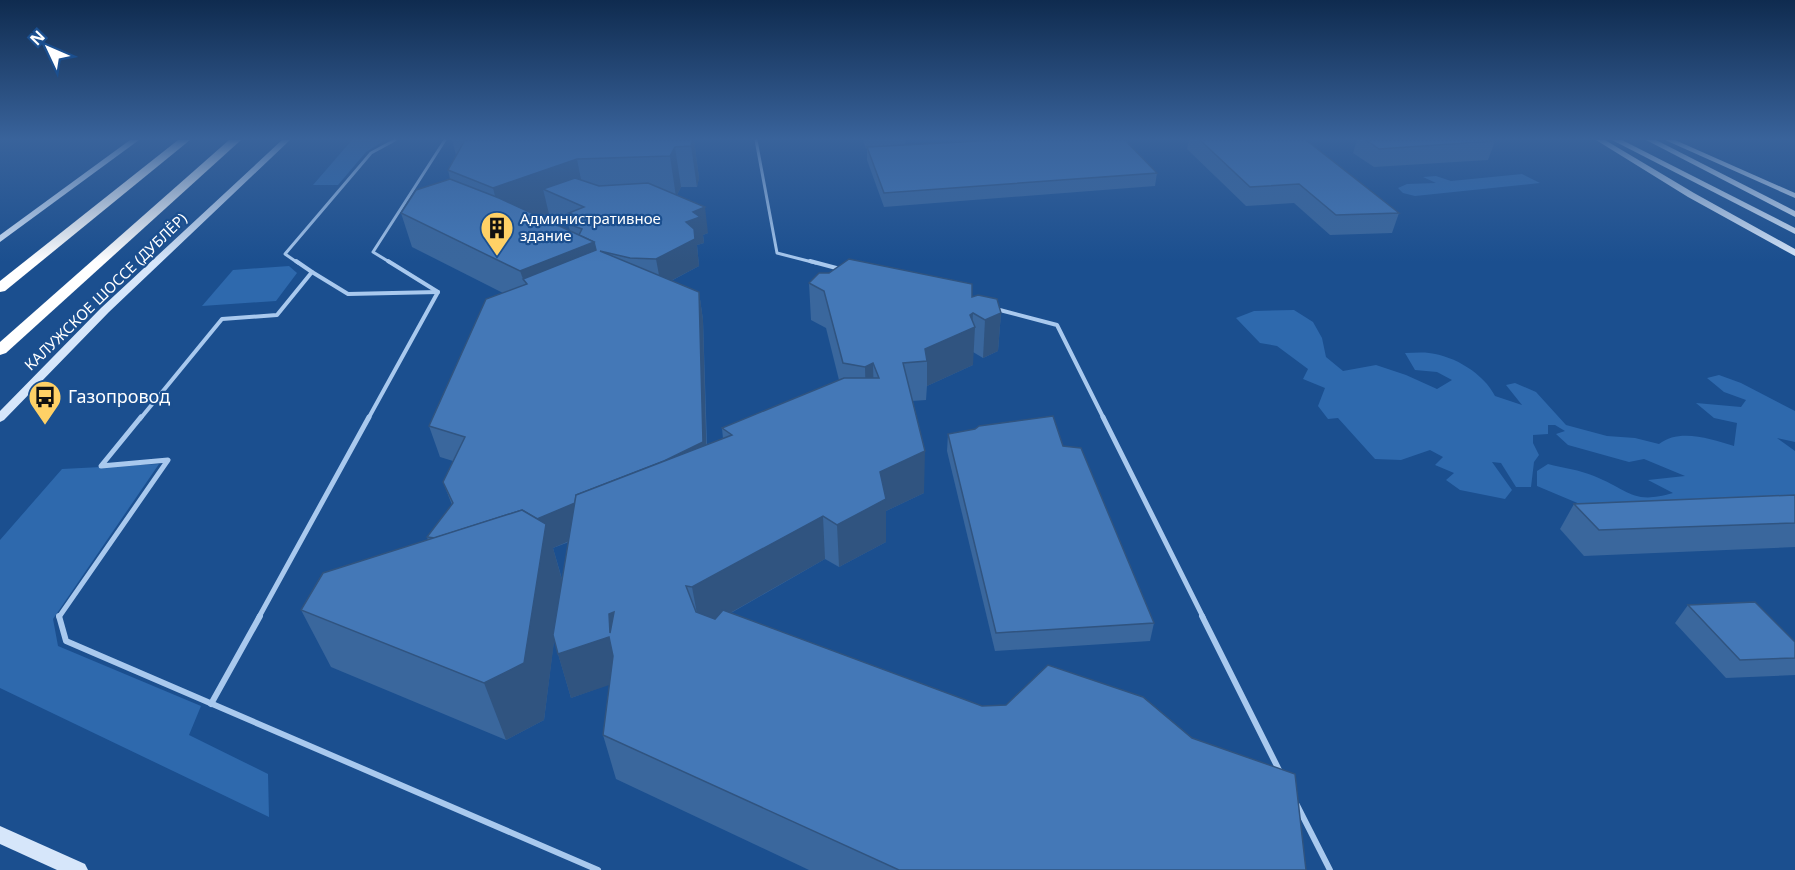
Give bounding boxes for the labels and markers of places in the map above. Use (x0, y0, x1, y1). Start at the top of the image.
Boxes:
place label: Административное здание (520, 208, 661, 245)
building icon: Административное здание (479, 210, 515, 257)
bus stop icon: Газопровод (27, 379, 63, 426)
place label: Газопровод (68, 384, 170, 408)

